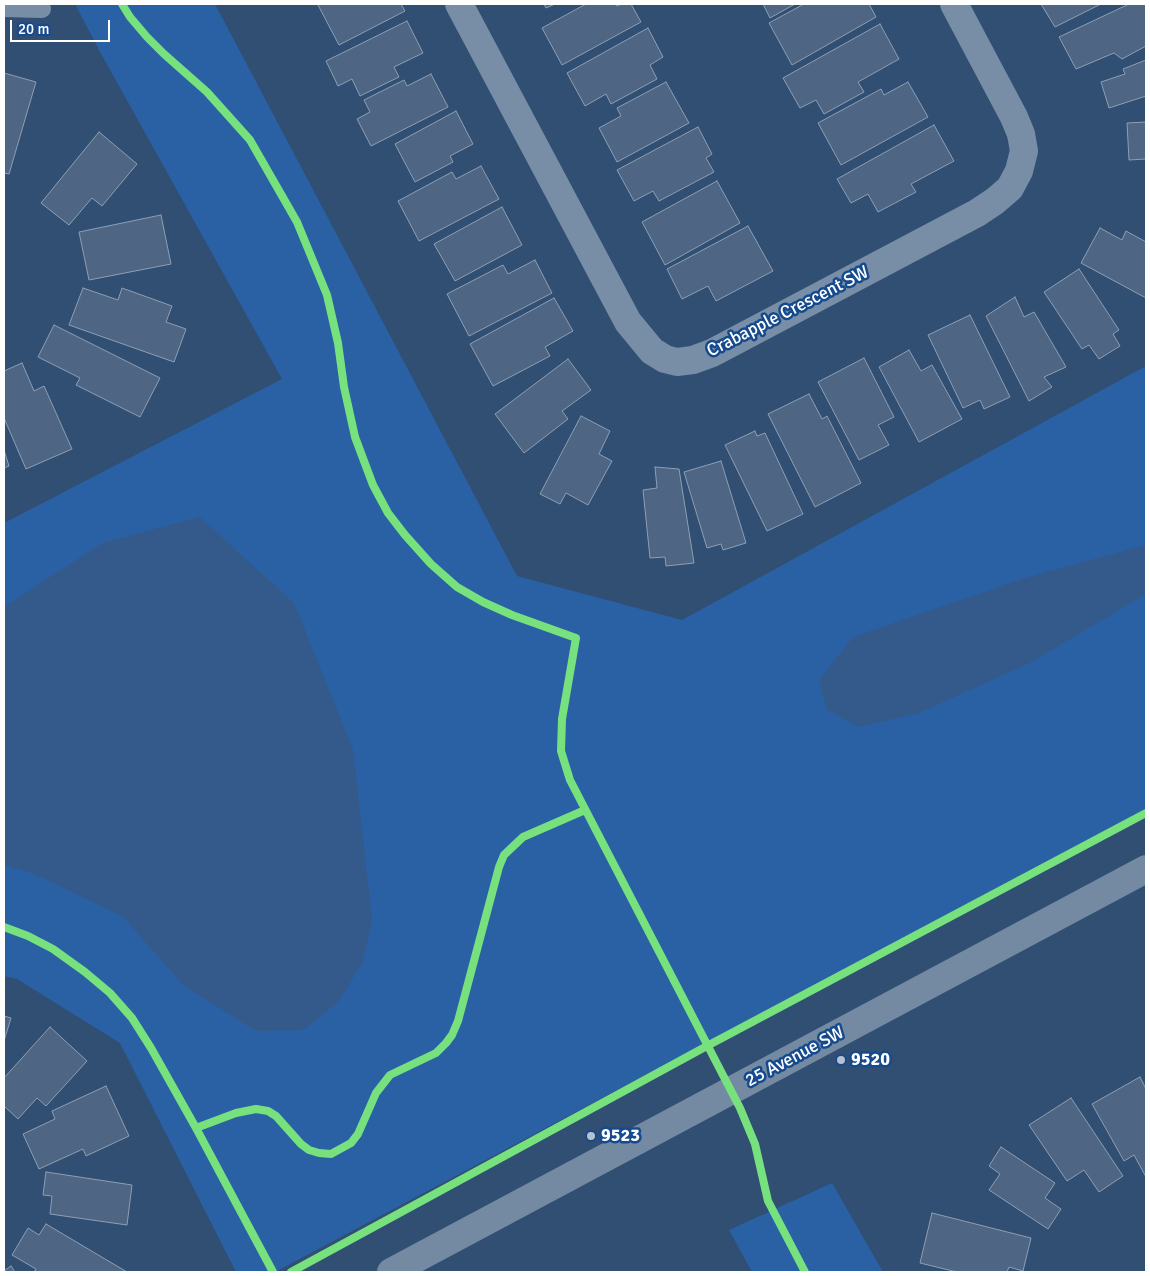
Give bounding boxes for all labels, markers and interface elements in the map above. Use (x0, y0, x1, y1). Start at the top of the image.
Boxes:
scale bar (12, 10, 112, 42)
text: 20 m (18, 20, 49, 38)
street label: Crabapple Crescent SW (703, 262, 873, 362)
street label: 25 Avenue SW (742, 1022, 848, 1092)
place label: 9520 (851, 1049, 890, 1071)
marker: 9520 (835, 1054, 847, 1066)
place label: 9523 (601, 1125, 640, 1147)
marker: 9523 (585, 1130, 597, 1142)

